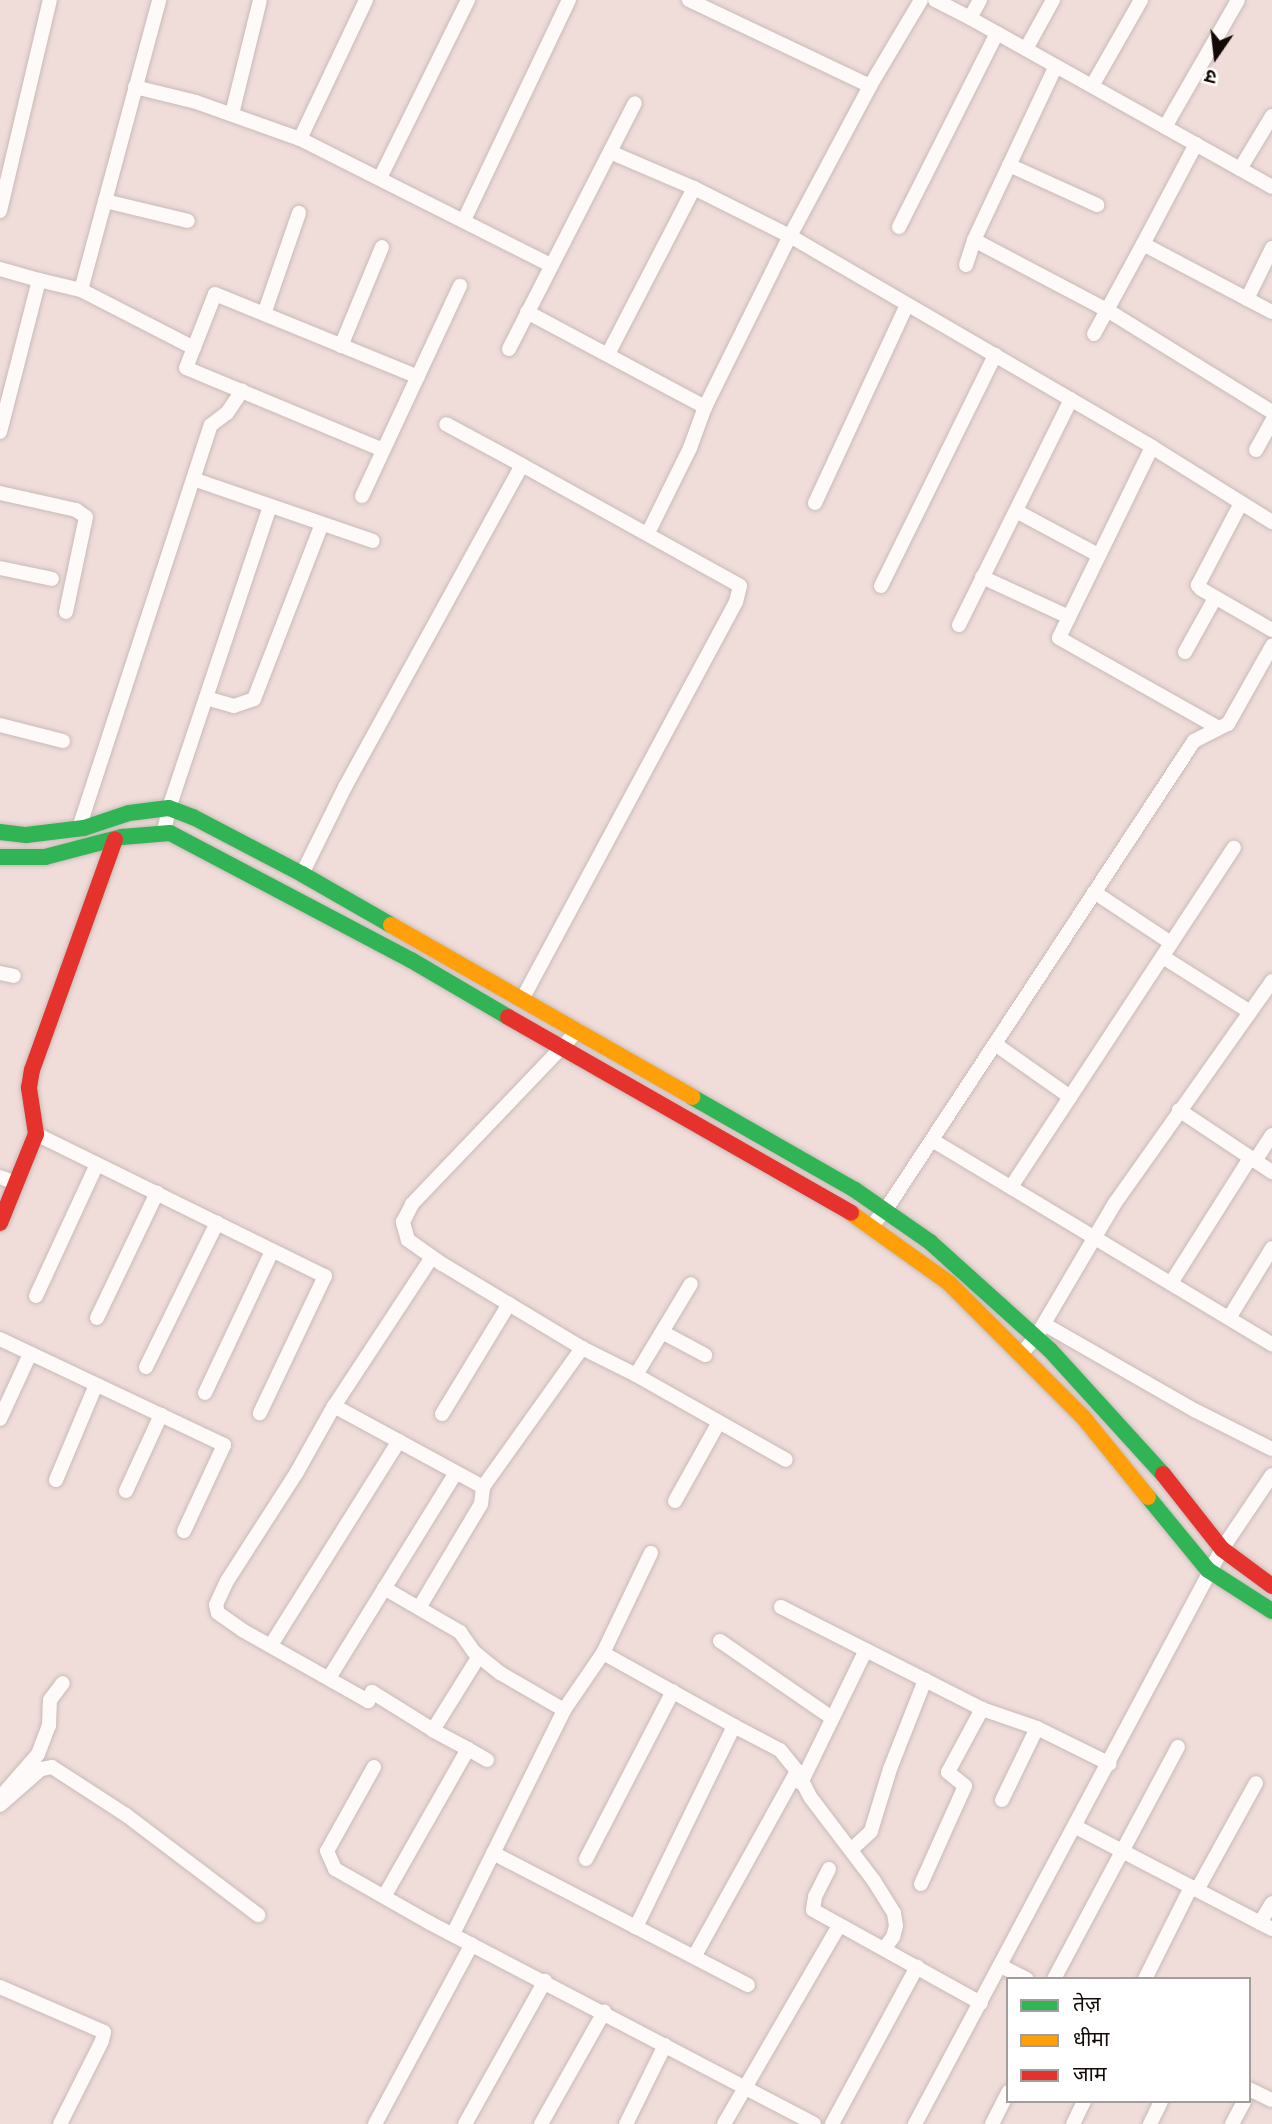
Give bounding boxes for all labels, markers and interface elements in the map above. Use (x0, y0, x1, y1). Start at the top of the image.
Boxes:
north arrow (1181, 21, 1251, 91)
text: उ (1203, 65, 1219, 88)
legend (1006, 1977, 1251, 2103)
text: तेज़ (1073, 1992, 1101, 2015)
text: धीमा (1073, 2027, 1109, 2050)
text: जाम (1073, 2062, 1107, 2085)

